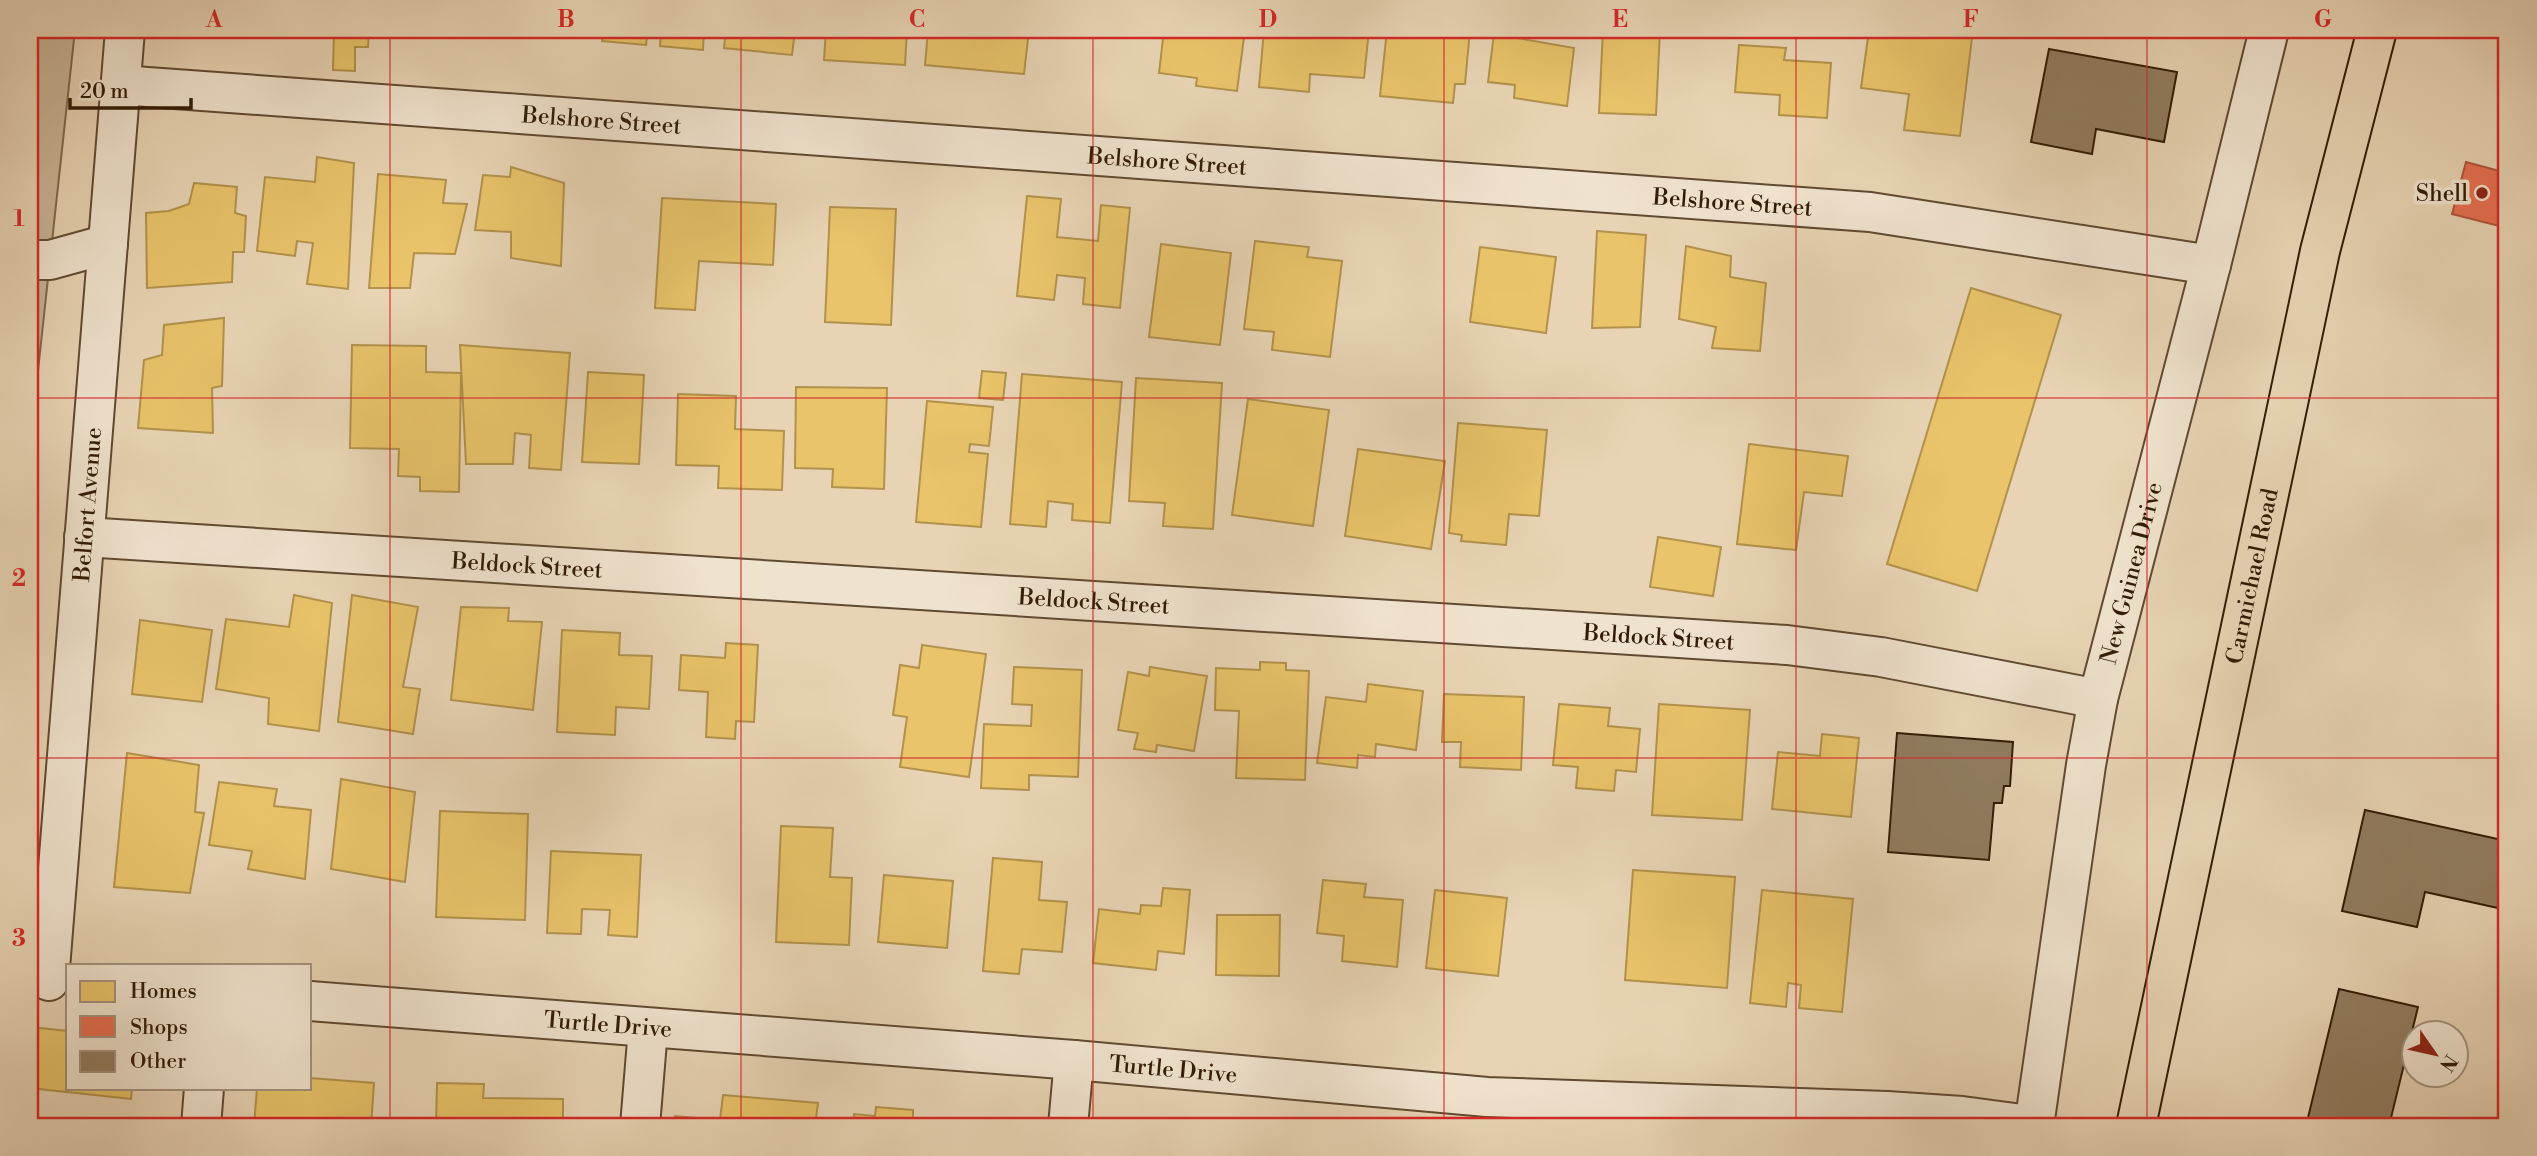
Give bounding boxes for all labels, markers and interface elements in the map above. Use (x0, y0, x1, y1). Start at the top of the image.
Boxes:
text: A (205, 6, 223, 34)
text: B (557, 6, 575, 34)
text: C (909, 6, 925, 34)
text: D (1259, 6, 1277, 34)
text: E (1612, 6, 1628, 34)
text: F (1963, 6, 1979, 34)
text: G (2314, 6, 2332, 34)
scale bar (70, 66, 191, 110)
text: 20 m (80, 79, 129, 105)
street label: Belshore Street (520, 101, 682, 141)
street label: Belshore Street (1085, 142, 1248, 182)
place label: Shell (2416, 180, 2468, 208)
street label: Belshore Street (1651, 183, 1813, 223)
marker: Shell (2474, 185, 2490, 201)
text: 1 (13, 205, 25, 233)
street label: Belfort Avenue (68, 426, 108, 584)
street label: New Guinea Drive (2095, 479, 2169, 667)
street label: Carmichael Road (2221, 486, 2285, 667)
street label: Beldock Street (450, 547, 604, 585)
text: 2 (12, 565, 26, 593)
street label: Beldock Street (1016, 583, 1170, 621)
street label: Beldock Street (1581, 619, 1735, 657)
text: 3 (12, 925, 26, 953)
legend (66, 964, 312, 1090)
text: Homes (130, 979, 197, 1005)
street label: Turtle Drive (543, 1006, 673, 1044)
text: Shops (130, 1015, 188, 1041)
north arrow (2400, 1020, 2470, 1090)
text: Other (130, 1049, 186, 1075)
street label: Turtle Drive (1108, 1050, 1238, 1090)
text: N (2434, 1050, 2462, 1076)

